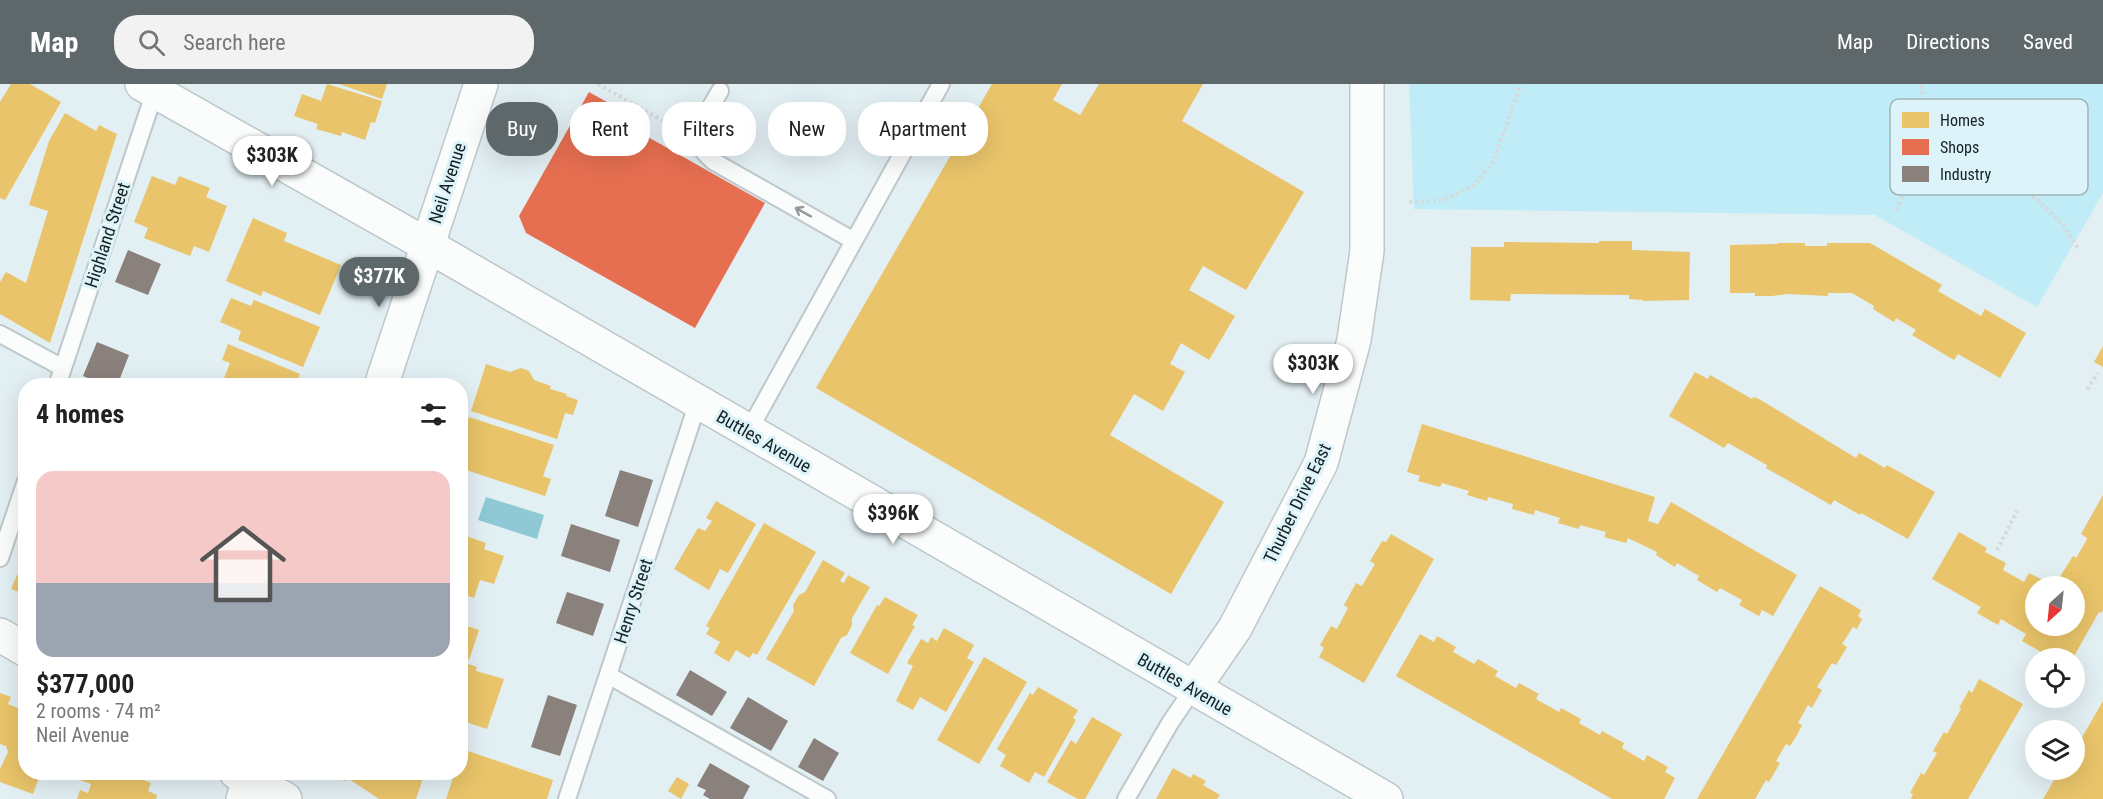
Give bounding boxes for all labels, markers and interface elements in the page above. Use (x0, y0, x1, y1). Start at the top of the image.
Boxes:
search box (114, 15, 534, 69)
text: Map (30, 26, 78, 59)
icon: search (135, 26, 168, 59)
text: Search here (183, 30, 286, 55)
text: Map (1837, 30, 1873, 54)
text: Directions (1906, 30, 1990, 54)
text: Saved (2023, 30, 2073, 54)
legend (1890, 99, 2088, 195)
chip: Buy (486, 102, 558, 156)
chip: Rent (570, 102, 650, 156)
chip: Filters (662, 102, 756, 156)
chip: New (768, 102, 846, 156)
chip: Apartment (858, 102, 988, 156)
text: Homes (1940, 111, 1985, 130)
pin: $303K (230, 136, 314, 187)
text: Shops (1940, 138, 1979, 157)
street label: Neil Avenue (424, 140, 470, 226)
text: $303K (246, 143, 298, 167)
text: Industry (1940, 165, 1991, 184)
street label: Highland Street (80, 180, 134, 290)
one-way arrow (795, 206, 812, 218)
pin: $377K (337, 257, 421, 308)
text: $377K (353, 264, 405, 288)
pin: $303K (1271, 344, 1355, 395)
text: $303K (1287, 351, 1339, 375)
icon: filters (417, 398, 450, 431)
text: 4 homes (36, 399, 124, 429)
street label: Buttles Avenue (713, 405, 815, 477)
street label: Thurber Drive East (1259, 440, 1335, 566)
pin: $396K (851, 494, 935, 545)
text: $396K (867, 501, 919, 525)
icon: home (189, 510, 297, 618)
street label: Henry Street (609, 556, 657, 646)
north arrow (2025, 576, 2085, 636)
map controls (2025, 576, 2085, 780)
street label: Buttles Avenue (1134, 648, 1236, 720)
button: locate (2025, 648, 2085, 708)
text: $377,000 (36, 669, 134, 699)
text: 2 rooms · 74 m² (36, 699, 161, 723)
button: layers (2025, 720, 2085, 780)
text: Neil Avenue (36, 723, 129, 747)

